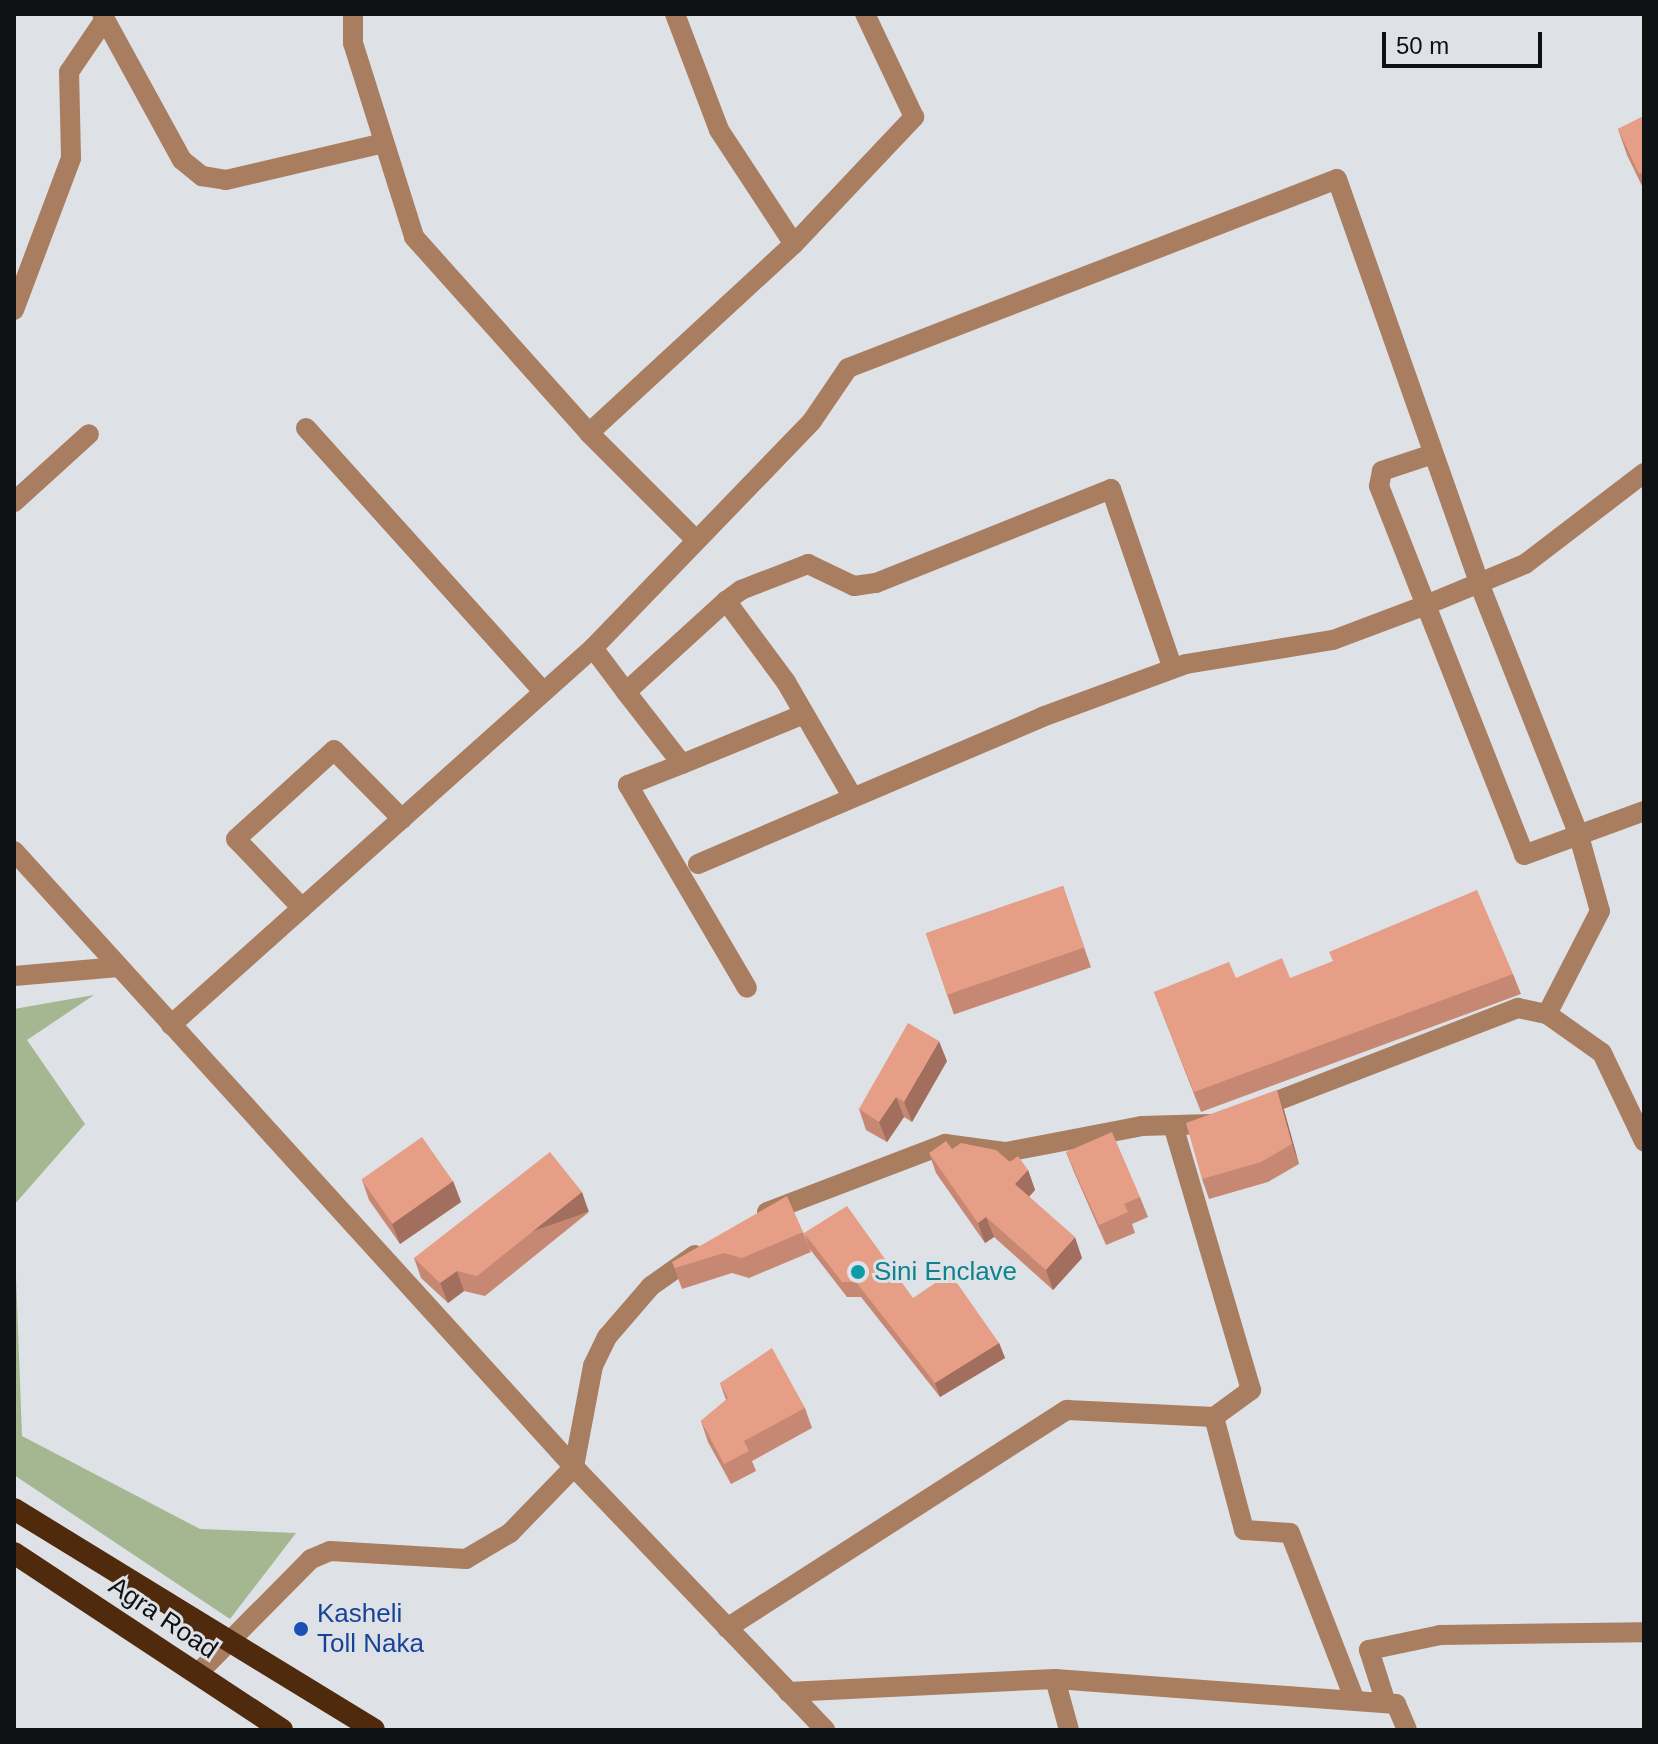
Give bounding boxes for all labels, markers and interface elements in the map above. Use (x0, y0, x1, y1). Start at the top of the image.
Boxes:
scale bar (1386, 16, 1546, 66)
text: 50 m (1396, 32, 1449, 59)
place label: Sini Enclave (874, 1256, 1017, 1288)
marker: Sini Enclave (849, 1263, 867, 1281)
street label: Agra Road (103, 1570, 223, 1666)
place label: Kasheli Toll Naka (317, 1598, 424, 1660)
marker: Kasheli Toll Naka (292, 1620, 310, 1638)

